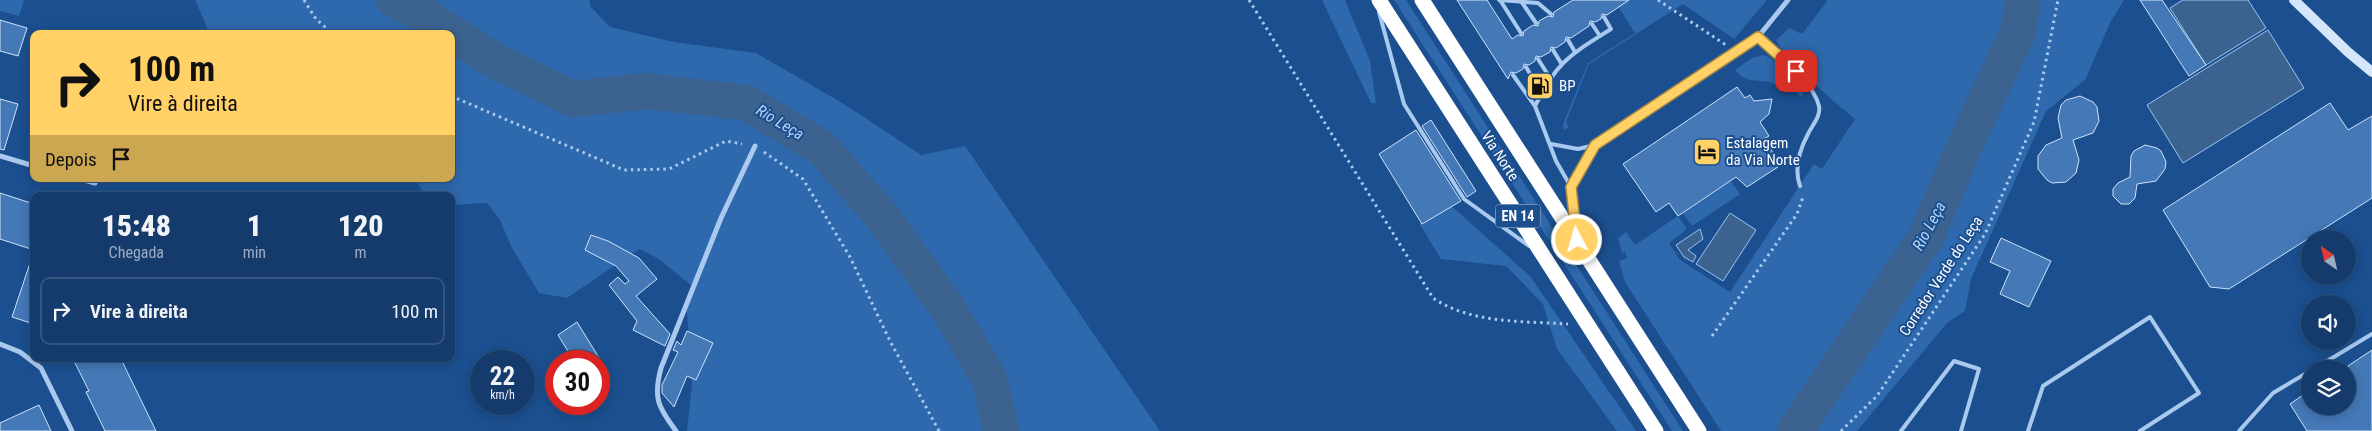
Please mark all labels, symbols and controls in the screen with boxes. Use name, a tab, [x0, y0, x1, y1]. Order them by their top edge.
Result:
text: 100 m	[128, 49, 215, 90]
icon: right	[45, 50, 110, 115]
pin	[1775, 50, 1817, 92]
icon: arrive	[1782, 57, 1810, 85]
fuel station icon: BP	[1525, 71, 1555, 101]
place label: BP	[1559, 77, 1576, 95]
text: Vire à direita	[128, 91, 238, 116]
water label: Rio Leça	[753, 100, 807, 144]
street label: Via Norte	[1477, 128, 1523, 184]
place label: Estalagem da Via Norte	[1726, 134, 1800, 169]
hotel icon: Estalagem da Via Norte	[1692, 137, 1722, 167]
icon: arrive	[107, 145, 135, 173]
text: Depois	[45, 148, 97, 171]
water label: Rio Leça	[1908, 198, 1950, 254]
road number: EN 14	[1496, 205, 1540, 228]
text: 15:48	[102, 208, 171, 243]
text: 1	[247, 208, 262, 243]
text: 120	[338, 208, 383, 243]
position arrow	[1550, 213, 1602, 265]
street label: Corredor Verde do Leça	[1896, 213, 1986, 339]
north arrow	[2301, 230, 2356, 285]
map controls	[2301, 230, 2356, 415]
text: Chegada	[109, 243, 164, 262]
text: min	[243, 243, 266, 262]
text: m	[355, 243, 367, 262]
button: sound	[2301, 295, 2356, 350]
icon: right	[47, 297, 75, 325]
text: Vire à direita	[90, 300, 188, 323]
text: 100 m	[391, 300, 438, 323]
speed limit sign: 30	[545, 350, 610, 415]
button: layers	[2301, 360, 2356, 415]
text: 22	[490, 362, 515, 391]
text: km/h	[490, 388, 515, 402]

